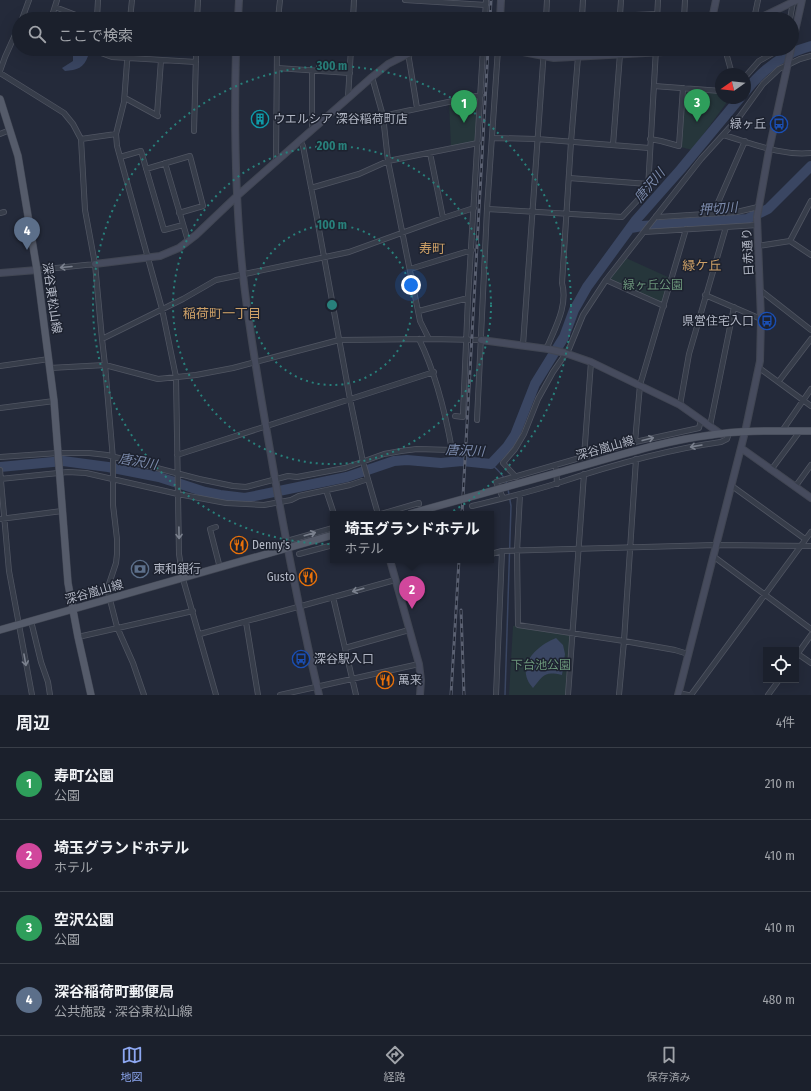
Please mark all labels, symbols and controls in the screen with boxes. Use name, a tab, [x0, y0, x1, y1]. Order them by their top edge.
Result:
search box	[12, 12, 799, 56]
icon: search	[26, 23, 48, 45]
text: ここで検索	[58, 27, 133, 45]
text: 300 m	[316, 59, 347, 73]
north arrow	[715, 68, 751, 104]
pin: 3	[684, 89, 710, 122]
pin: 1	[451, 90, 477, 123]
building icon: ウエルシア 深谷稲荷町店	[250, 109, 270, 129]
place label: ウエルシア 深谷稲荷町店	[273, 112, 408, 126]
bus stop icon: 緑ヶ丘	[769, 114, 789, 134]
place label: 緑ヶ丘	[730, 117, 766, 131]
text: 200 m	[316, 139, 347, 153]
water label: 唐沢川	[631, 164, 669, 205]
water label: 押切川	[698, 200, 740, 217]
pin: 4	[14, 217, 40, 250]
text: 100 m	[317, 218, 347, 232]
street label: 日赤通り	[740, 228, 756, 276]
district label: 寿町	[419, 241, 445, 256]
district label: 緑ケ丘	[682, 258, 722, 273]
street label: 深谷東松山線	[40, 261, 64, 335]
one-way arrow	[60, 264, 73, 271]
your location	[401, 275, 421, 295]
park label: 緑ヶ丘公園	[623, 278, 683, 292]
centre of rings	[325, 298, 339, 312]
district label: 稲荷町一丁目	[183, 306, 261, 321]
bus stop icon: 県営住宅入口	[757, 311, 777, 331]
place label: 県営住宅入口	[682, 314, 754, 328]
street label: 深谷嵐山線	[574, 433, 636, 463]
one-way arrow	[641, 435, 654, 442]
water label: 唐沢川	[445, 442, 487, 459]
one-way arrow	[689, 442, 702, 450]
water label: 唐沢川	[117, 451, 160, 473]
popup	[330, 511, 494, 563]
text: 埼玉グランドホテル	[344, 520, 480, 538]
one-way arrow	[175, 526, 183, 539]
one-way arrow	[303, 530, 316, 537]
restaurant icon: Denny's	[229, 535, 249, 555]
place label: Denny's	[252, 538, 290, 552]
text: ホテル	[344, 541, 384, 556]
bank icon: 東和銀行	[130, 559, 150, 579]
place label: 東和銀行	[153, 562, 201, 576]
restaurant icon: Gusto	[298, 567, 318, 587]
place label: Gusto	[267, 570, 295, 584]
pin: 2	[399, 576, 425, 609]
street label: 深谷嵐山線	[63, 577, 125, 607]
one-way arrow	[352, 587, 365, 594]
map controls	[763, 647, 799, 683]
button: locate	[763, 647, 799, 683]
bus stop icon: 深谷駅入口	[291, 649, 311, 669]
place label: 深谷駅入口	[314, 652, 374, 666]
one-way arrow	[21, 653, 29, 666]
park label: 下台池公園	[511, 658, 571, 672]
restaurant icon: 萬来	[375, 670, 395, 690]
place label: 萬来	[398, 673, 422, 687]
text: 周辺	[16, 713, 50, 734]
text: 4件	[776, 715, 795, 730]
text: 寿町公園	[54, 767, 114, 785]
text: 1	[26, 776, 32, 791]
text: 210 m	[765, 776, 795, 791]
text: 公園	[54, 788, 80, 803]
text: 埼玉グランドホテル	[54, 839, 189, 857]
text: 2	[26, 848, 32, 863]
text: 410 m	[765, 848, 795, 863]
text: ホテル	[54, 860, 93, 875]
text: 空沢公園	[54, 911, 114, 929]
text: 3	[26, 920, 32, 935]
text: 410 m	[765, 920, 795, 935]
text: 公園	[54, 932, 80, 947]
text: 深谷稲荷町郵便局	[54, 983, 174, 1001]
text: 4	[26, 992, 32, 1007]
text: 480 m	[762, 992, 795, 1007]
text: 公共施設 · 深谷東松山線	[54, 1004, 193, 1019]
tab: 地図	[121, 1044, 143, 1084]
tab: 経路	[384, 1044, 406, 1084]
tab: 保存済み	[647, 1044, 691, 1084]

